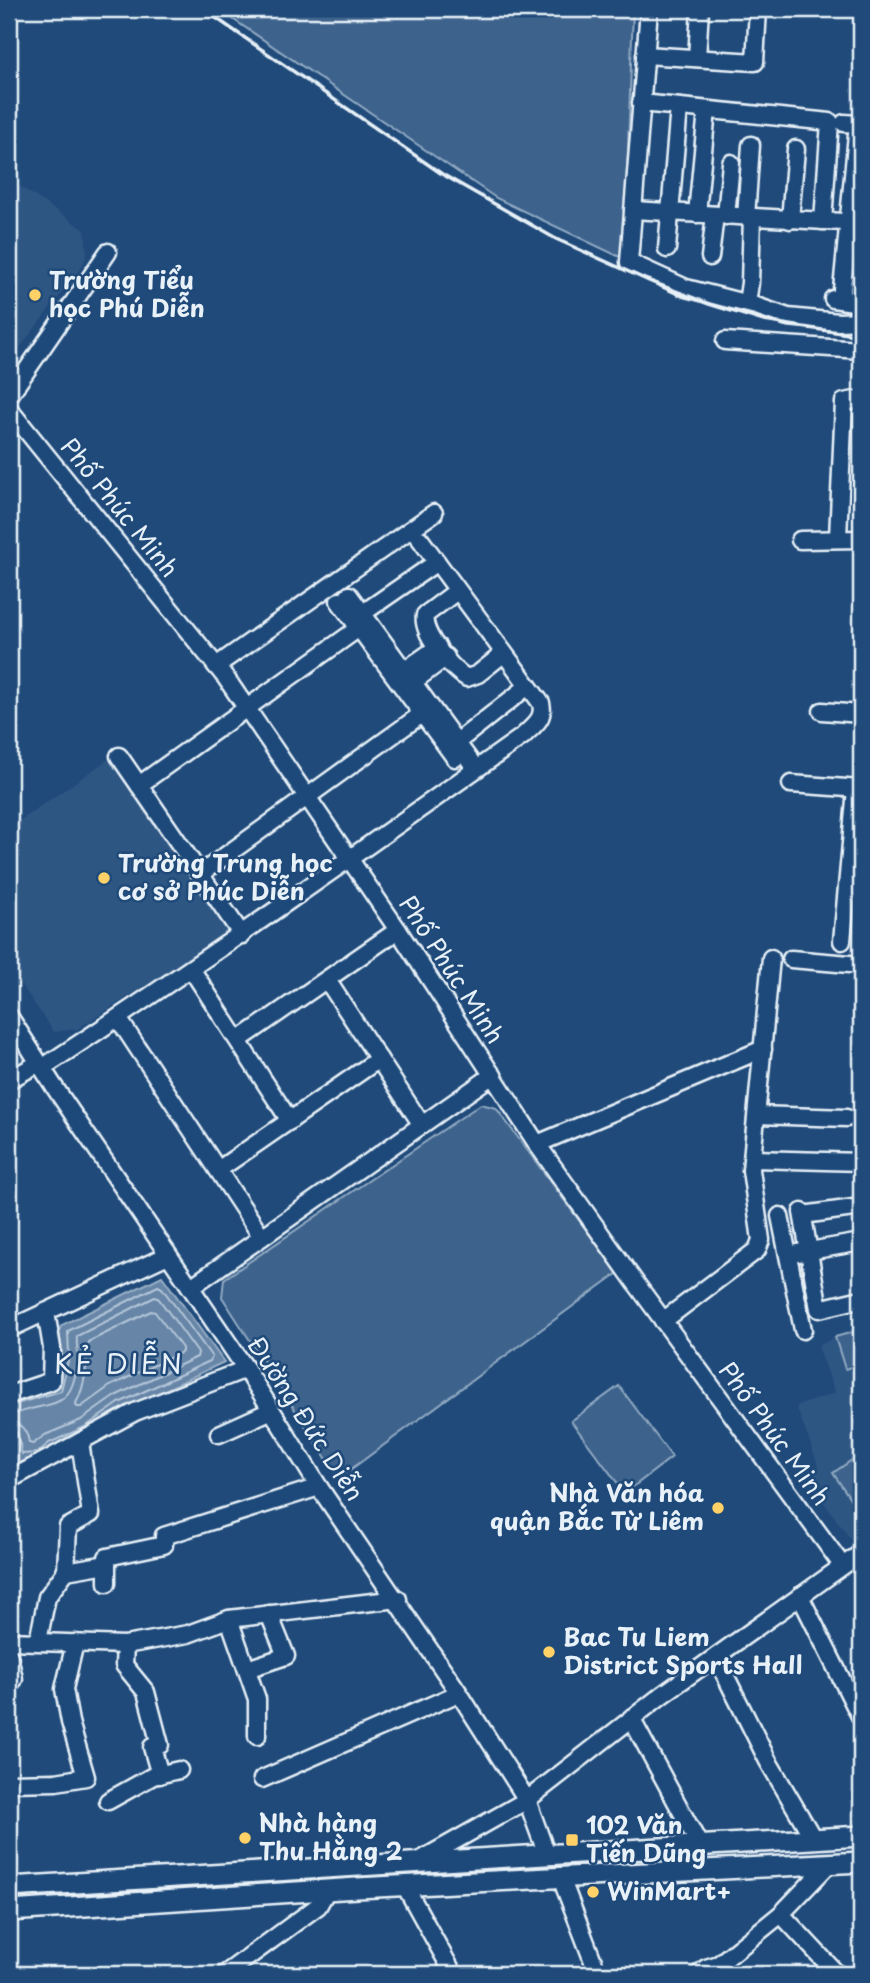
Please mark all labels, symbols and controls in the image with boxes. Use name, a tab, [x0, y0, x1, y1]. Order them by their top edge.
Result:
place label: Trường Tiểu học Phú Diễn	[49, 261, 205, 325]
marker: Trường Tiểu học Phú Diễn	[27, 287, 43, 303]
street label: Phố Phúc Minh	[53, 429, 188, 584]
place label: Trường Trung học cơ sở Phúc Diễn	[118, 844, 333, 908]
marker: Trường Trung học cơ sở Phúc Diễn	[96, 870, 112, 886]
street label: Phố Phúc Minh	[391, 888, 514, 1050]
street label: Đường Đức Diễn	[240, 1328, 374, 1507]
district label: KẺ DIỄN	[54, 1340, 184, 1384]
street label: Phố Phúc Minh	[711, 1353, 840, 1512]
place label: Nhà Văn hóa quận Bắc Từ Liêm	[490, 1474, 705, 1538]
marker: Nhà Văn hóa quận Bắc Từ Liêm	[710, 1500, 726, 1516]
place label: Bac Tu Liem District Sports Hall	[563, 1618, 802, 1682]
marker: Bac Tu Liem District Sports Hall	[541, 1644, 557, 1660]
place label: Nhà hàng Thu Hằng 2	[259, 1804, 403, 1868]
place label: 102 Văn Tiến Dũng	[586, 1806, 706, 1870]
marker: Nhà hàng Thu Hằng 2	[237, 1830, 253, 1846]
marker: 102 Văn Tiến Dũng	[564, 1832, 580, 1848]
place label: WinMart+	[607, 1872, 732, 1908]
marker: WinMart+	[585, 1884, 601, 1900]

